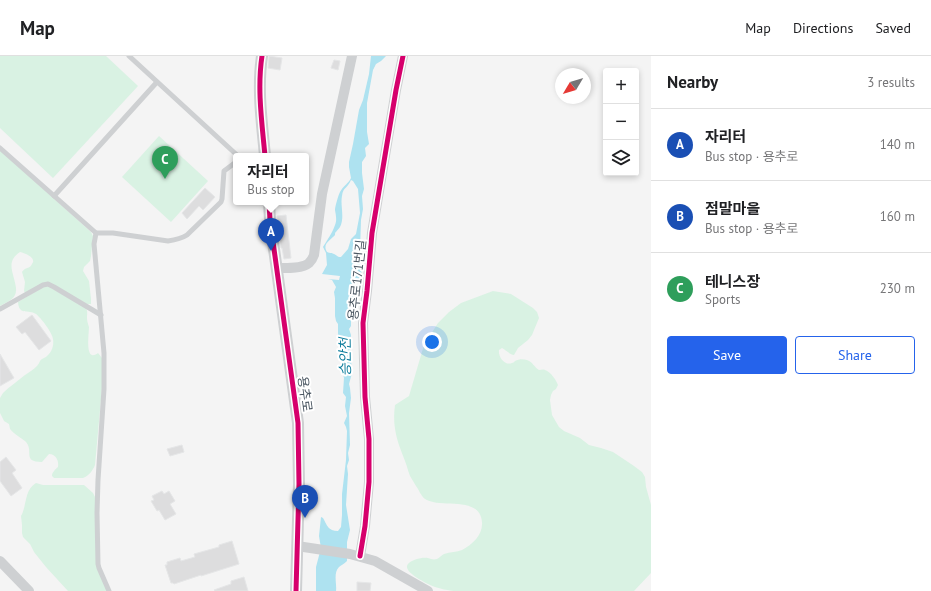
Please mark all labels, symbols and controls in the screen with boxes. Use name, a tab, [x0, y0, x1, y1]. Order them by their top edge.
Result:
text: Map	[20, 16, 55, 40]
text: Map	[745, 19, 771, 37]
text: Directions	[793, 19, 853, 37]
text: Saved	[875, 19, 911, 37]
north arrow	[555, 68, 591, 104]
map controls	[603, 68, 639, 176]
button: +	[603, 68, 639, 104]
text: Nearby	[667, 71, 718, 93]
text: 3 results	[867, 74, 915, 91]
button: −	[603, 104, 639, 140]
text: 자리터	[705, 127, 746, 146]
text: A	[676, 136, 684, 153]
text: 140 m	[880, 136, 915, 153]
button: layers	[603, 140, 639, 176]
pin: C	[152, 146, 178, 179]
text: Bus stop · 용추로	[705, 148, 799, 165]
popup	[233, 153, 309, 205]
text: 자리터	[247, 162, 289, 181]
text: Bus stop	[247, 181, 295, 198]
text: 점말마을	[705, 199, 760, 218]
text: B	[676, 208, 684, 225]
text: 160 m	[880, 208, 915, 225]
pin: A	[258, 218, 284, 251]
text: Bus stop · 용추로	[705, 220, 799, 237]
street label: 용추로171번길	[344, 239, 370, 321]
text: 테니스장	[705, 272, 760, 291]
text: C	[676, 280, 684, 297]
text: 230 m	[880, 280, 915, 297]
text: Sports	[705, 291, 741, 308]
your location	[422, 332, 442, 352]
water label: 승안천	[336, 336, 354, 376]
button: Save	[667, 336, 787, 374]
button: Share	[795, 336, 915, 374]
street label: 용추로	[294, 375, 316, 413]
pin: B	[292, 485, 318, 518]

